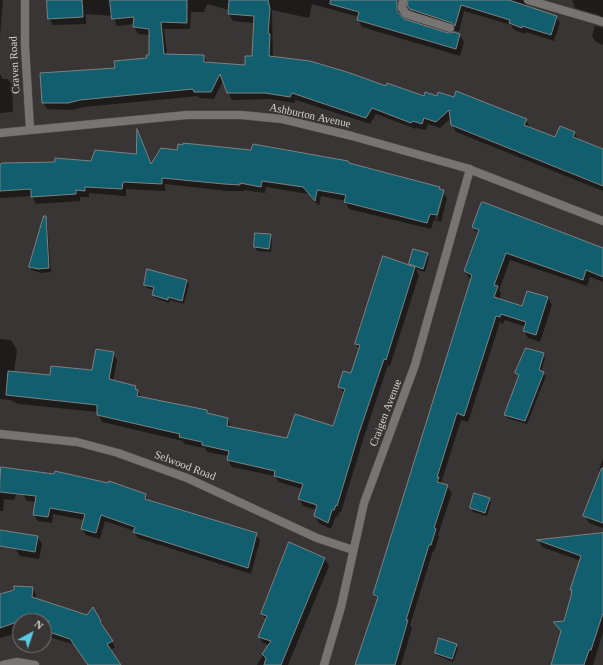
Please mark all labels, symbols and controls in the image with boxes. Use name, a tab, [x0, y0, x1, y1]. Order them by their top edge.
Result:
street label: Craven Road	[7, 36, 23, 94]
street label: Ashburton Avenue	[268, 101, 352, 131]
street label: Craigen Avenue	[367, 378, 405, 448]
street label: Selwood Road	[153, 448, 217, 484]
north arrow	[12, 613, 52, 653]
text: N	[32, 617, 46, 632]

